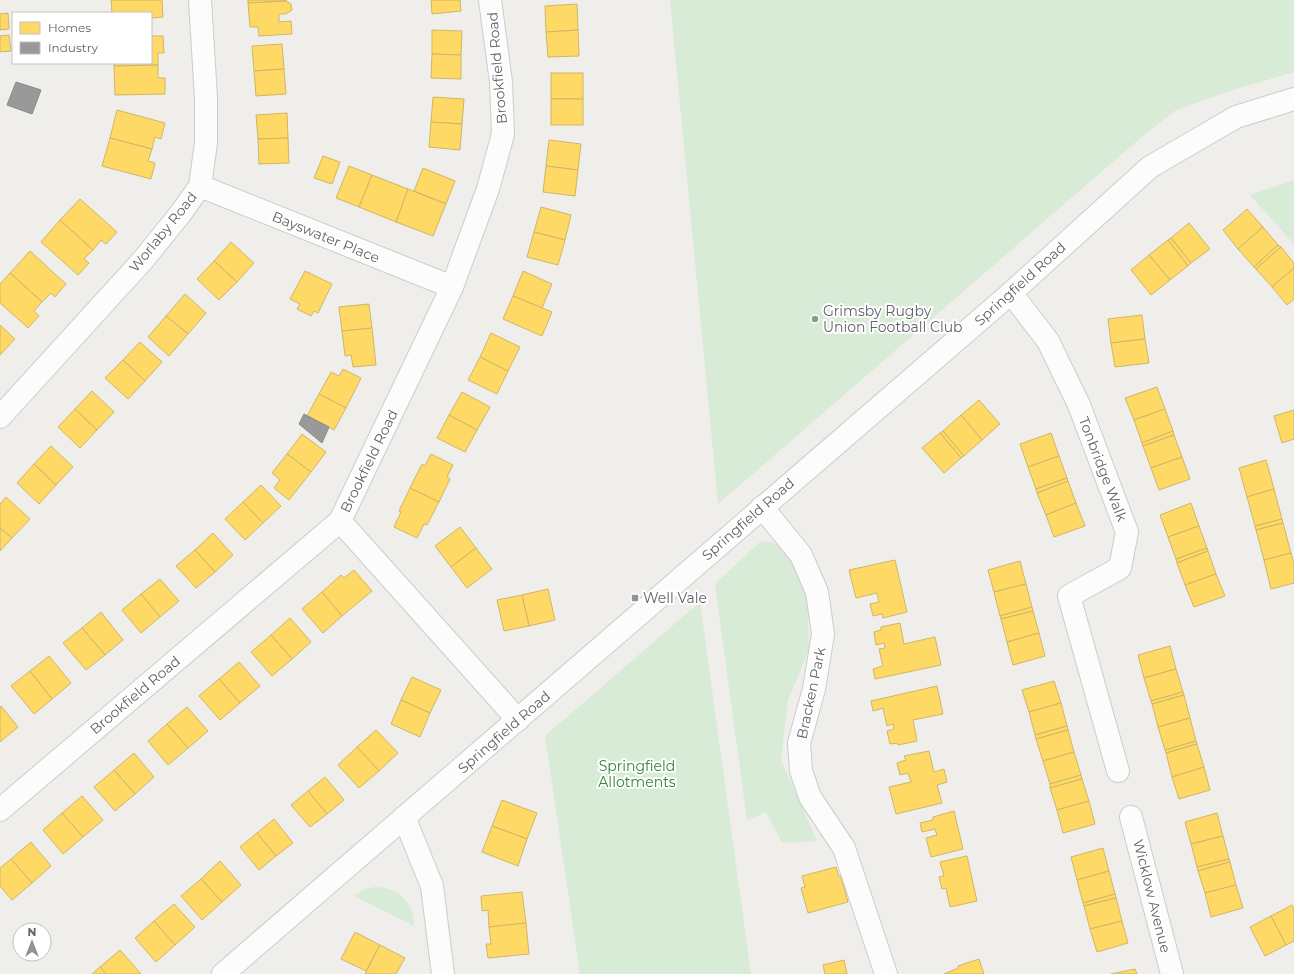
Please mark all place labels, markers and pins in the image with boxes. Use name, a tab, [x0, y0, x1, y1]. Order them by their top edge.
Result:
place label: Grimsby Rugby Union Football Club	[823, 302, 963, 336]
marker: Grimsby Rugby Union Football Club	[810, 314, 820, 324]
place label: Well Vale	[643, 589, 707, 607]
marker: Well Vale	[630, 593, 640, 603]

